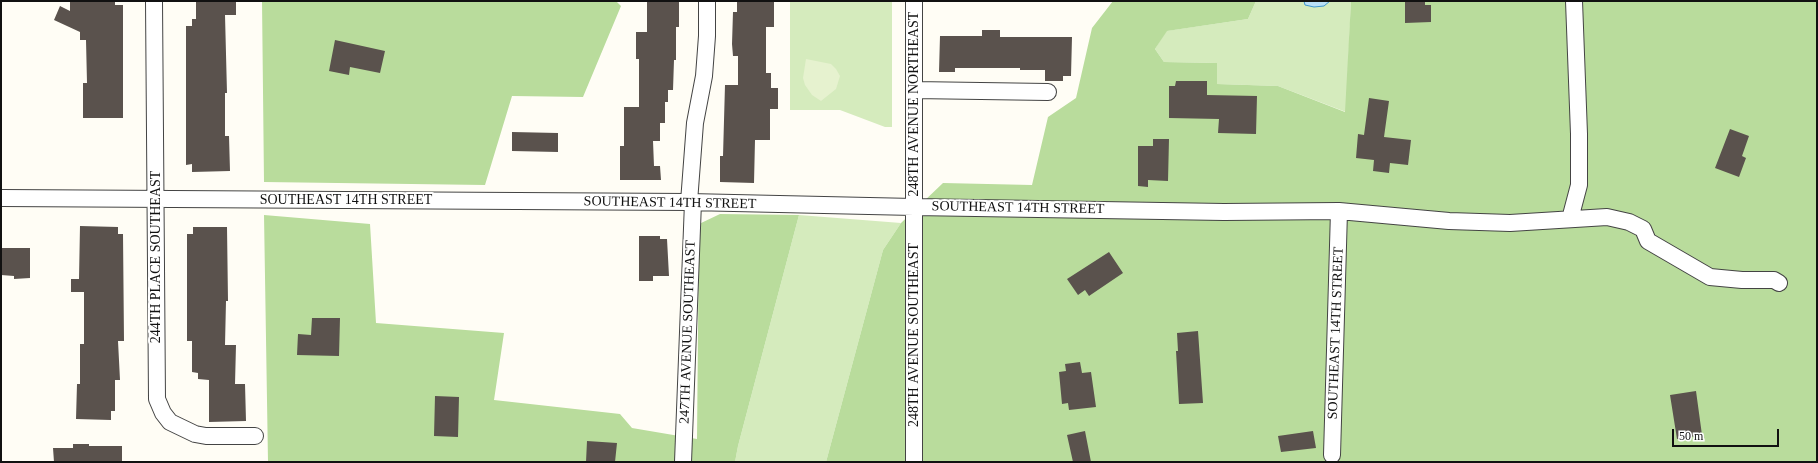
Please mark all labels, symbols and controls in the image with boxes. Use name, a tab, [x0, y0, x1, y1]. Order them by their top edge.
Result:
street label: 248TH AVENUE NORTHEAST	[906, 12, 922, 196]
street label: 244TH PLACE SOUTHEAST	[148, 171, 164, 343]
street label: SOUTHEAST 14TH STREET	[260, 192, 432, 208]
street label: SOUTHEAST 14TH STREET	[584, 193, 756, 213]
street label: SOUTHEAST 14TH STREET	[932, 198, 1104, 218]
street label: 247TH AVENUE SOUTHEAST	[676, 240, 700, 424]
street label: 248TH AVENUE SOUTHEAST	[906, 243, 922, 427]
street label: SOUTHEAST 14TH STREET	[1325, 246, 1347, 420]
scale bar	[1674, 421, 1781, 447]
text: 50 m	[1679, 429, 1703, 443]

